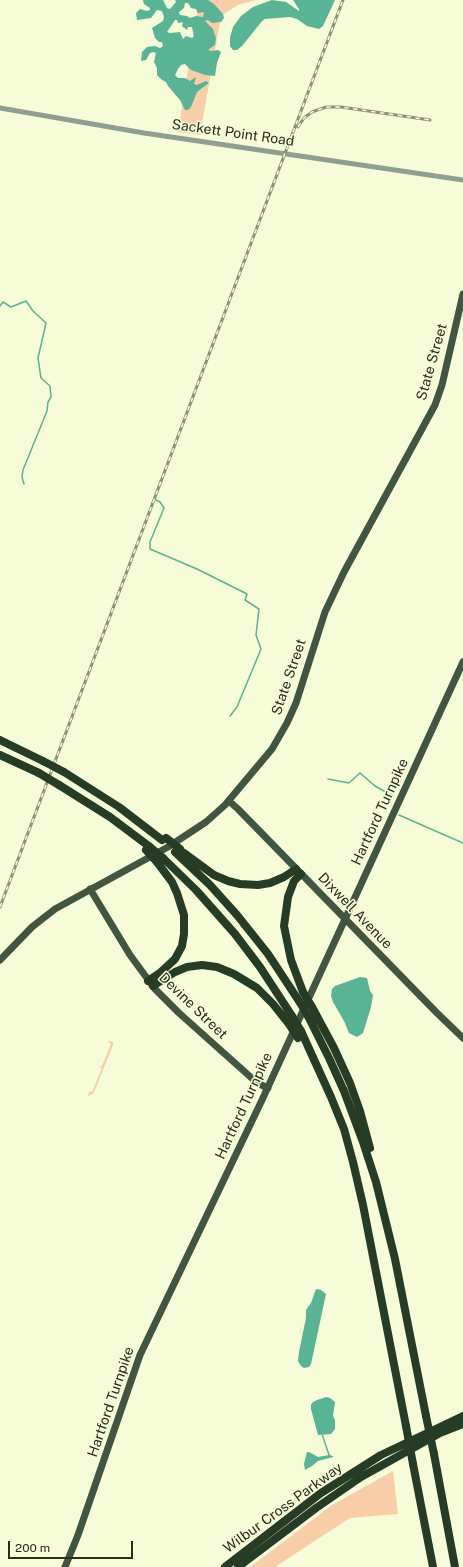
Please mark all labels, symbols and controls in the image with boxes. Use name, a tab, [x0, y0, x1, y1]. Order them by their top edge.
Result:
street label: Sackett Point Road	[171, 116, 295, 150]
street label: State Street	[413, 322, 451, 402]
street label: State Street	[268, 637, 310, 717]
street label: Hartford Turnpike	[348, 756, 412, 868]
street label: Dixwell Avenue	[314, 869, 396, 953]
street label: Devine Street	[155, 969, 231, 1043]
street label: Hartford Turnpike	[212, 1050, 276, 1162]
street label: Hartford Turnpike	[84, 1345, 138, 1459]
street label: Wilbur Cross Parkway	[220, 1459, 346, 1557]
scale bar	[10, 1533, 135, 1559]
text: 200 m	[15, 1541, 50, 1555]

